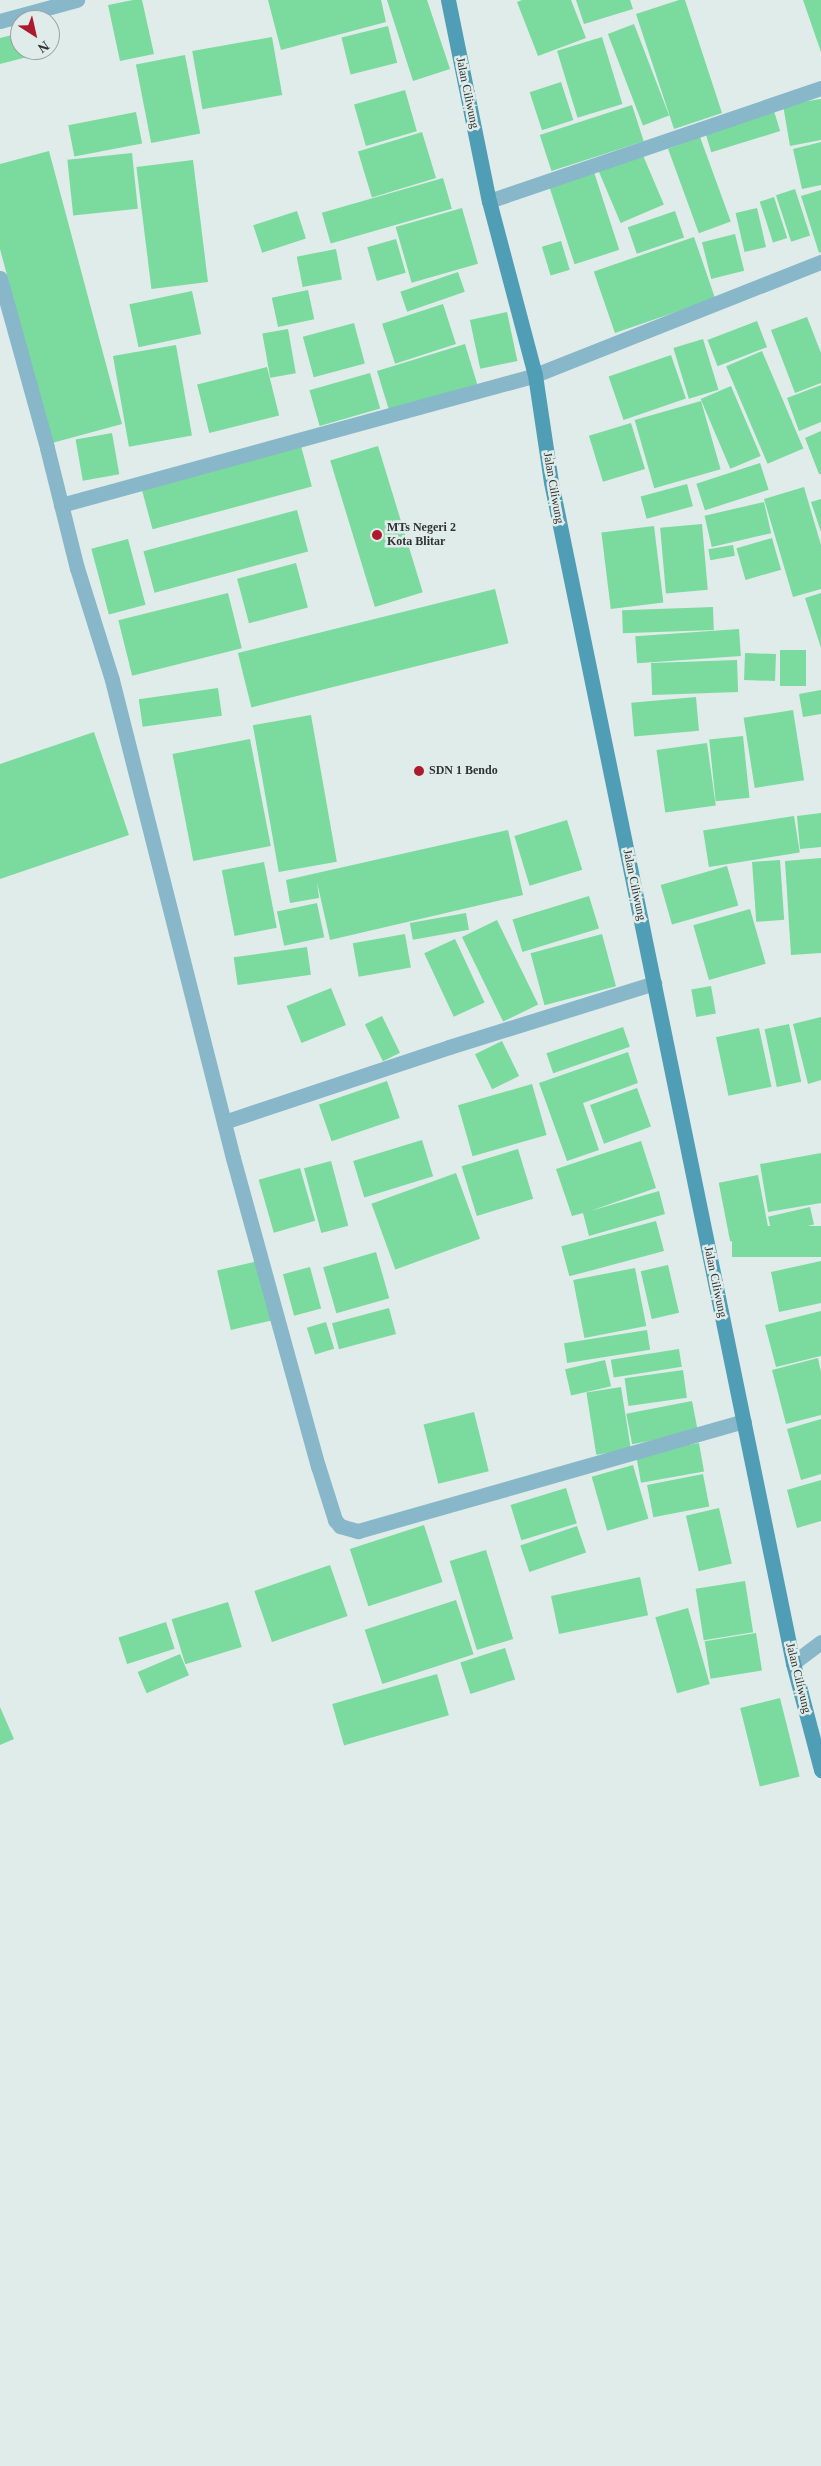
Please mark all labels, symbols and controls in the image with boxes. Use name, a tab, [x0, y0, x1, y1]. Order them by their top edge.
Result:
north arrow	[10, 10, 60, 60]
text: N	[35, 38, 52, 56]
street label: Jalan Ciliwung	[452, 56, 482, 130]
street label: Jalan Ciliwung	[540, 451, 566, 525]
place label: MTs Negeri 2 Kota Blitar	[387, 521, 456, 549]
marker: MTs Negeri 2 Kota Blitar	[371, 529, 383, 541]
place label: SDN 1 Bendo	[429, 764, 498, 778]
marker: SDN 1 Bendo	[413, 765, 425, 777]
street label: Jalan Ciliwung	[619, 848, 649, 922]
street label: Jalan Ciliwung	[700, 1245, 730, 1319]
street label: Jalan Ciliwung	[782, 1641, 814, 1715]

